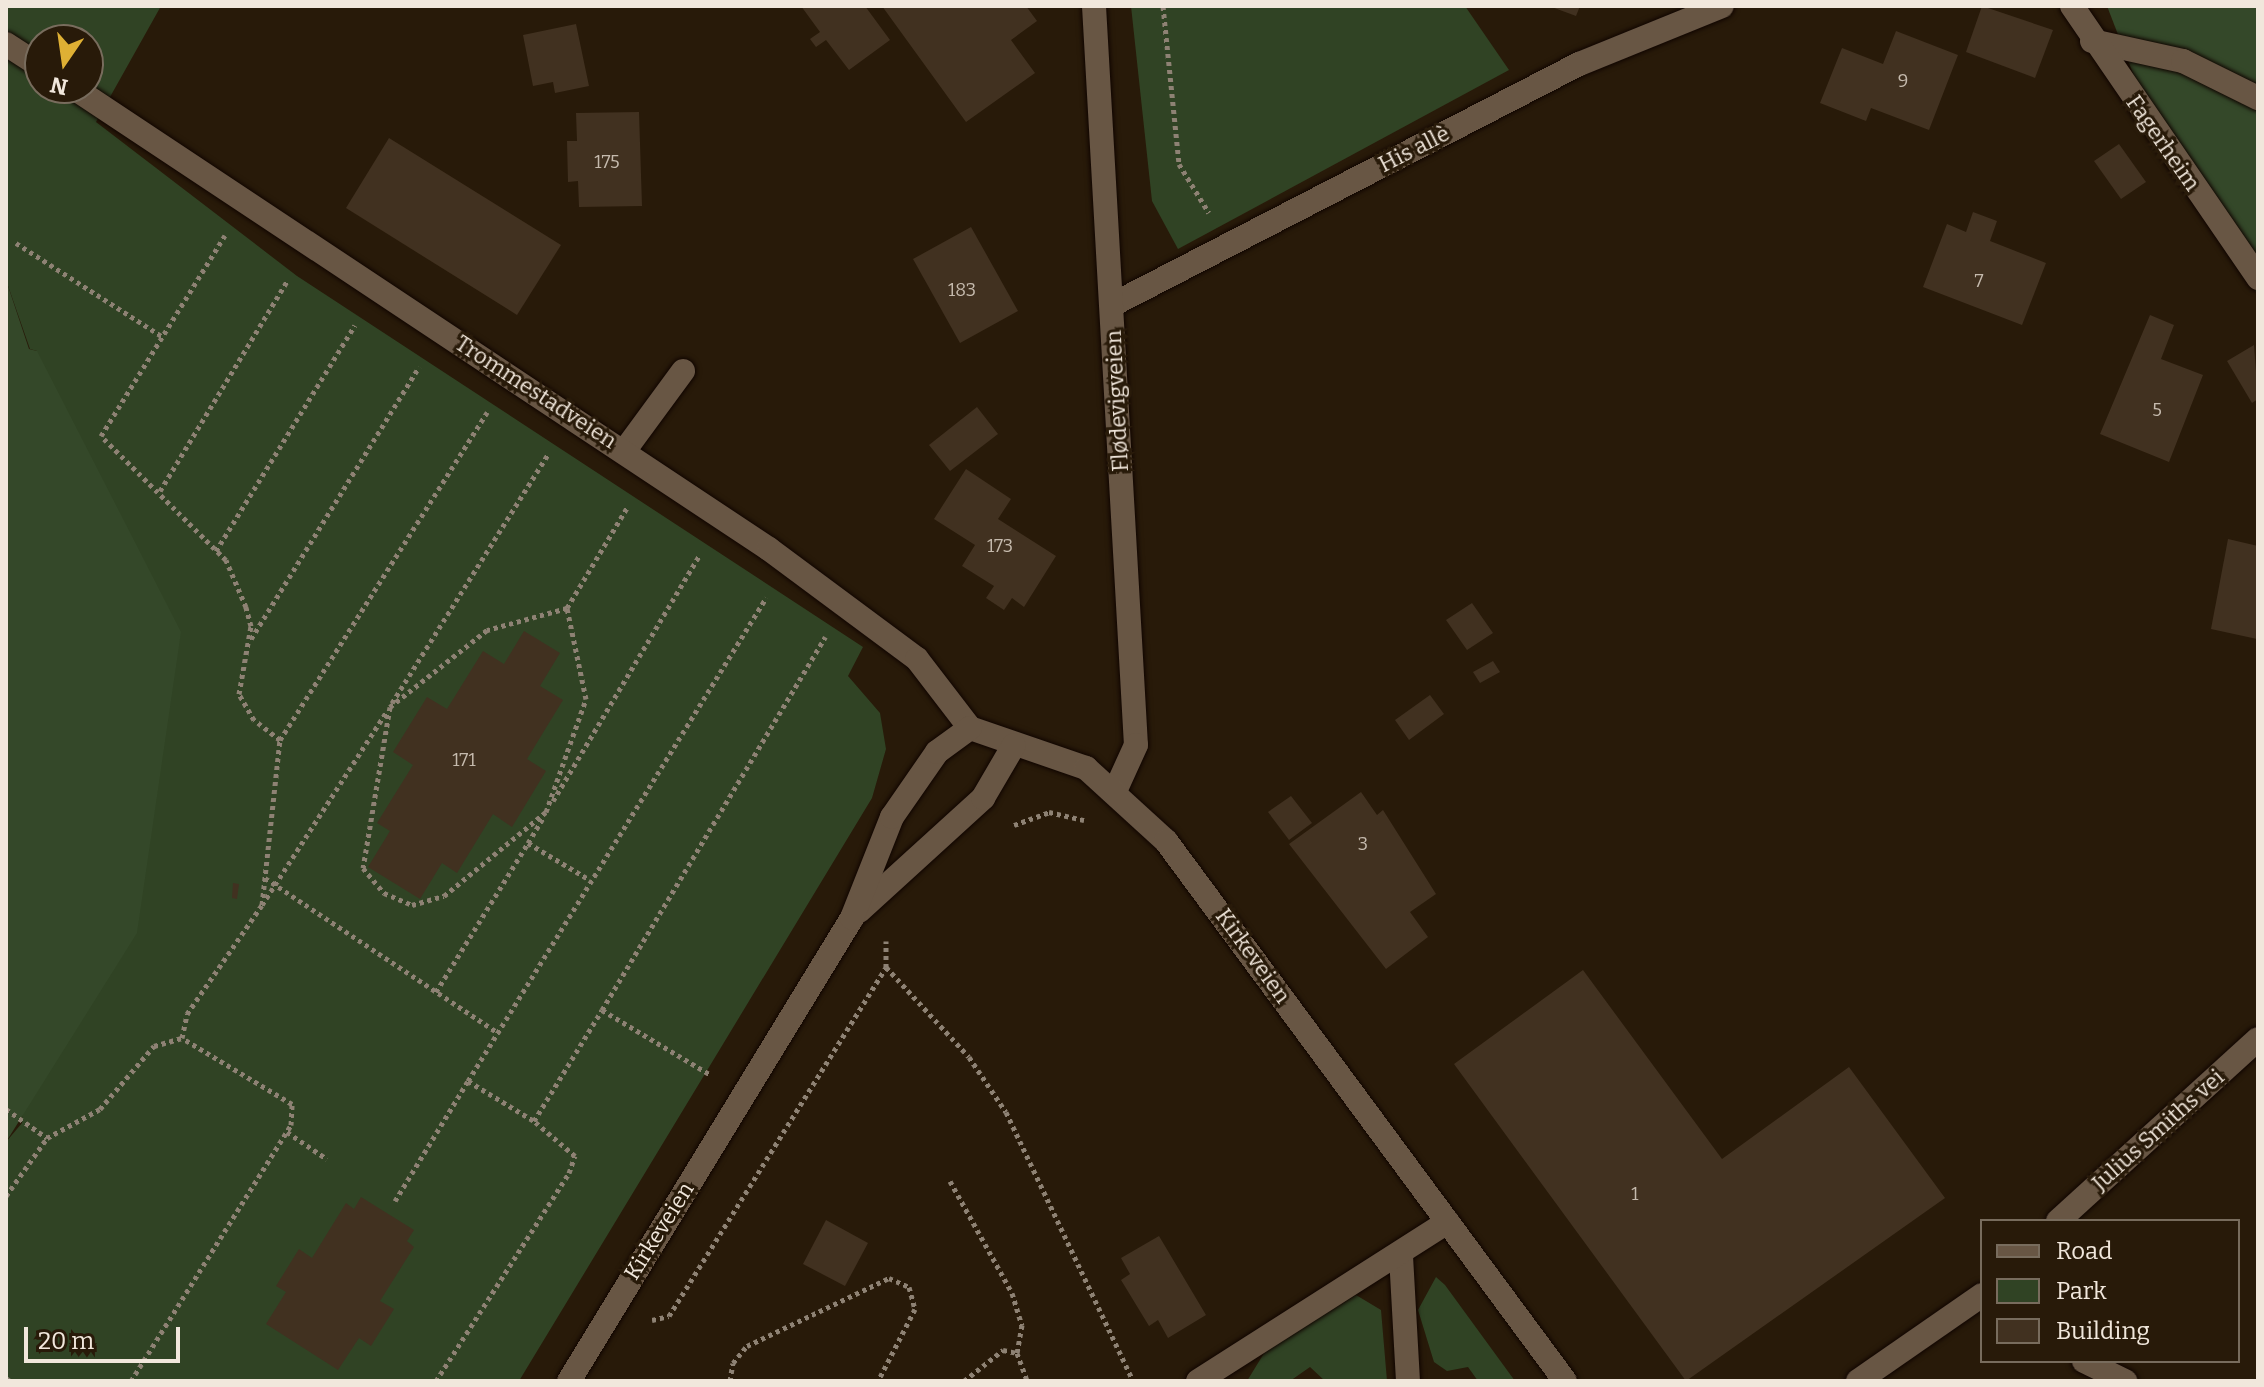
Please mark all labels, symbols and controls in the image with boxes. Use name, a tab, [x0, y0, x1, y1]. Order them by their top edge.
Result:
north arrow	[24, 24, 104, 104]
house number: 9	[1898, 70, 1908, 92]
text: N	[48, 71, 70, 101]
street label: Fagerheim	[2121, 90, 2205, 196]
street label: His allè	[1374, 120, 1454, 178]
house number: 175	[594, 151, 620, 173]
house number: 7	[1974, 270, 1984, 292]
house number: 183	[948, 279, 976, 301]
street label: Trommestadveien	[450, 330, 622, 454]
street label: Flødevigveien	[1100, 330, 1134, 472]
house number: 5	[2152, 399, 2162, 421]
house number: 173	[987, 535, 1013, 557]
house number: 171	[452, 749, 476, 771]
house number: 3	[1358, 833, 1368, 855]
street label: Kirkeveien	[1210, 904, 1296, 1008]
street label: Julius Smiths vei	[2087, 1064, 2229, 1196]
street label: Kirkeveien	[619, 1177, 699, 1285]
house number: 1	[1631, 1183, 1639, 1205]
legend	[1980, 1219, 2240, 1363]
text: Road	[2056, 1237, 2112, 1265]
text: Park	[2056, 1277, 2107, 1305]
scale bar	[28, 1311, 184, 1361]
text: Building	[2056, 1317, 2150, 1345]
text: 20 m	[38, 1327, 94, 1355]

